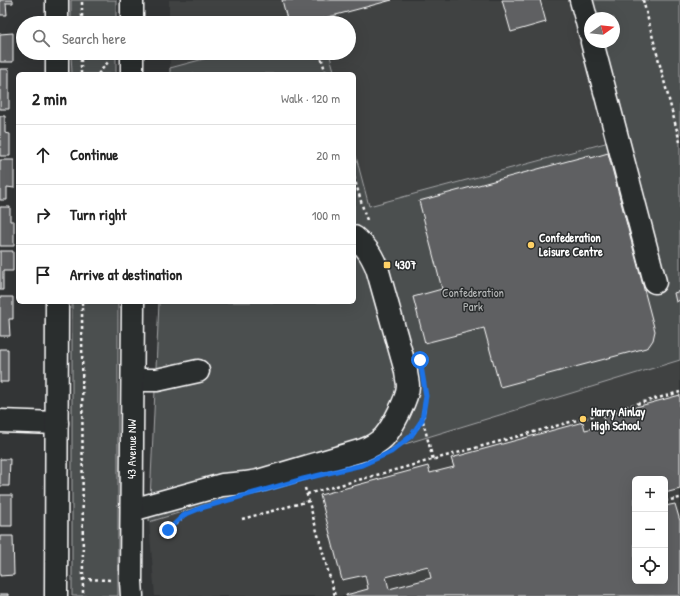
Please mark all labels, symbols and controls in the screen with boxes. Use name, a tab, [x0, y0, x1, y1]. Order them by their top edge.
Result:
north arrow	[584, 12, 620, 48]
search box	[16, 16, 356, 60]
icon: search	[30, 27, 52, 49]
text: Search here	[62, 28, 126, 49]
text: 2 min	[32, 87, 67, 110]
text: Walk · 120 m	[281, 89, 340, 107]
icon: ahead	[32, 144, 54, 166]
text: Continue	[70, 144, 118, 165]
text: 20 m	[316, 146, 340, 164]
icon: right	[32, 204, 54, 226]
text: Turn right	[70, 204, 126, 225]
text: 100 m	[312, 206, 340, 224]
place label: Confederation Leisure Centre	[539, 229, 603, 260]
marker: Confederation Leisure Centre	[526, 240, 536, 250]
place label: 4307	[395, 256, 416, 273]
marker: 4307	[382, 260, 392, 270]
icon: arrive	[32, 264, 54, 286]
text: Arrive at destination	[70, 264, 182, 285]
park label: Confederation Park	[442, 284, 504, 315]
route start	[411, 351, 429, 369]
place label: Harry Ainlay High School	[591, 403, 645, 435]
marker: Harry Ainlay High School	[578, 414, 588, 424]
street label: 43 Avenue NW	[123, 419, 140, 479]
map controls	[632, 476, 668, 584]
button: +	[632, 476, 668, 512]
button: −	[632, 512, 668, 548]
route end	[159, 521, 177, 539]
button: locate	[632, 548, 668, 584]

